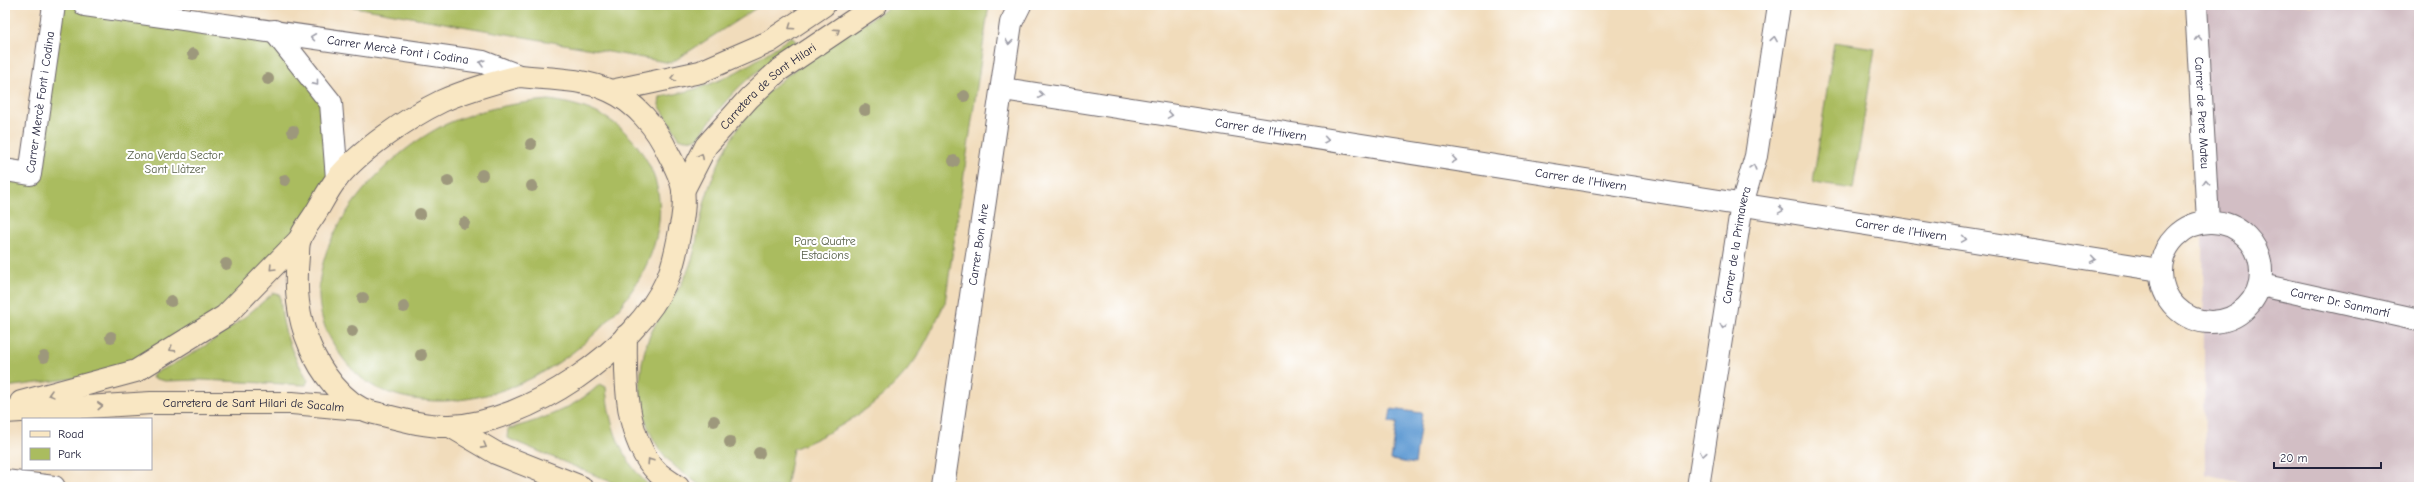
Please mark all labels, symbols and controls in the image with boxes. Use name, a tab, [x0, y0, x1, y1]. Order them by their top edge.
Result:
one-way arrow	[789, 22, 796, 29]
one-way arrow	[832, 29, 839, 36]
street label: Carrer Mercè Font i Codina	[23, 30, 57, 174]
one-way arrow	[309, 33, 316, 42]
street label: Carrer Mercè Font i Codina	[326, 33, 470, 67]
one-way arrow	[2193, 35, 2202, 41]
one-way arrow	[1769, 36, 1778, 42]
one-way arrow	[1005, 39, 1014, 45]
street label: Carretera de Sant Hilari	[717, 40, 819, 132]
street label: Carrer de Pere Mateu	[2192, 56, 2212, 169]
one-way arrow	[479, 59, 486, 68]
one-way arrow	[670, 73, 676, 81]
one-way arrow	[311, 79, 318, 86]
one-way arrow	[1038, 90, 1044, 99]
one-way arrow	[1167, 110, 1173, 119]
street label: Carrer de l'Hivern	[1214, 115, 1308, 143]
one-way arrow	[1323, 135, 1329, 144]
park label: Zona Verda Sector Sant Llàtzer	[127, 148, 223, 176]
one-way arrow	[696, 153, 704, 160]
one-way arrow	[1451, 155, 1457, 164]
one-way arrow	[1748, 164, 1757, 171]
street label: Carrer de l'Hivern	[1534, 165, 1628, 193]
one-way arrow	[2202, 179, 2211, 185]
street label: Carrer de la Primavera	[1720, 185, 1754, 305]
street label: Carrer Bon Aire	[966, 203, 991, 286]
one-way arrow	[1778, 206, 1784, 214]
street label: Carrer de l'Hivern	[1854, 215, 1948, 244]
park label: Parc Quatre Estacions	[794, 234, 856, 262]
one-way arrow	[1961, 234, 1967, 243]
one-way arrow	[2090, 254, 2096, 263]
one-way arrow	[270, 263, 277, 270]
street label: Carrer Dr. Sanmartí	[2289, 285, 2391, 320]
one-way arrow	[1719, 323, 1728, 329]
one-way arrow	[169, 344, 176, 351]
one-way arrow	[48, 389, 55, 397]
street label: Carretera de Sant Hilari de Sacalm	[163, 396, 345, 415]
one-way arrow	[97, 402, 103, 411]
legend	[22, 418, 152, 470]
text: Road	[58, 427, 84, 441]
one-way arrow	[480, 441, 487, 448]
scale bar	[2274, 444, 2381, 470]
text: Park	[58, 447, 81, 461]
one-way arrow	[1699, 451, 1708, 457]
text: 20 m	[2280, 451, 2308, 465]
one-way arrow	[648, 458, 655, 465]

